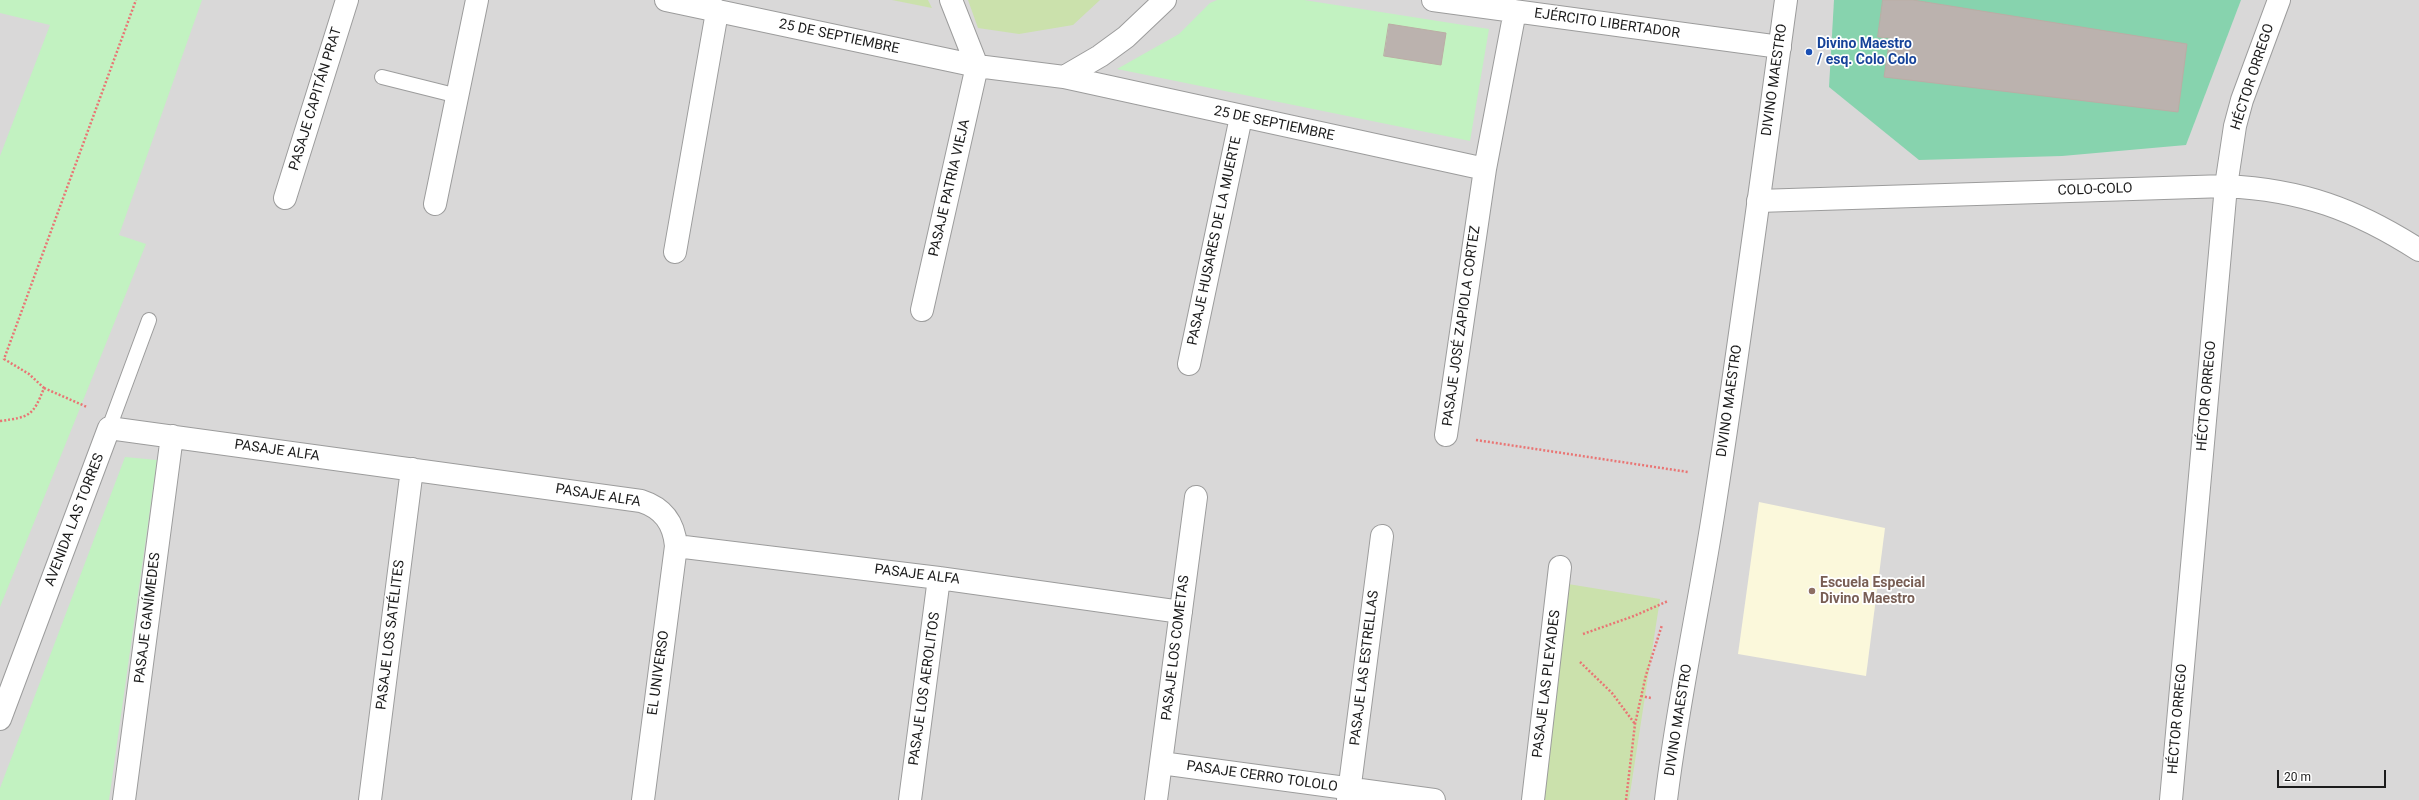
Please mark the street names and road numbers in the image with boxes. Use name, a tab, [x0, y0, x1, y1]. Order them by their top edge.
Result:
street label: EJÉRCITO LIBERTADOR	[1533, 5, 1681, 43]
street label: 25 DE SEPTIEMBRE	[777, 16, 901, 58]
street label: HÉCTOR ORREGO	[2228, 22, 2278, 132]
street label: DIVINO MAESTRO	[1759, 23, 1791, 137]
street label: PASAJE CAPITÁN PRAT	[286, 25, 346, 173]
street label: 25 DE SEPTIEMBRE	[1212, 103, 1336, 145]
street label: PASAJE PATRIA VIEJA	[926, 118, 974, 258]
street label: PASAJE HUSARES DE LA MUERTE	[1185, 135, 1245, 347]
street label: COLO-COLO	[2057, 180, 2133, 200]
street label: PASAJE JOSÉ ZAPIOLA CORTEZ	[1440, 225, 1484, 427]
street label: HÉCTOR ORREGO	[2194, 340, 2220, 452]
street label: DIVINO MAESTRO	[1714, 344, 1746, 458]
street label: PASAJE ALFA	[233, 437, 321, 465]
street label: AVENIDA LAS TORRES	[42, 451, 108, 589]
street label: PASAJE ALFA	[554, 481, 642, 511]
street label: PASAJE GANÍMEDES	[132, 552, 164, 684]
street label: PASAJE LOS SATÉLITES	[373, 559, 409, 711]
street label: PASAJE ALFA	[873, 561, 961, 589]
street label: PASAJE LOS COMETAS	[1159, 574, 1193, 722]
street label: PASAJE LAS ESTRELLAS	[1347, 590, 1383, 746]
street label: PASAJE LAS PLEYADES	[1530, 609, 1564, 759]
street label: PASAJE LOS AEROLITOS	[906, 611, 944, 767]
street label: EL UNIVERSO	[645, 630, 673, 716]
street label: DIVINO MAESTRO	[1662, 663, 1696, 777]
street label: HÉCTOR ORREGO	[2165, 663, 2191, 775]
street label: PASAJE CERRO TOLOLO	[1185, 758, 1339, 796]

